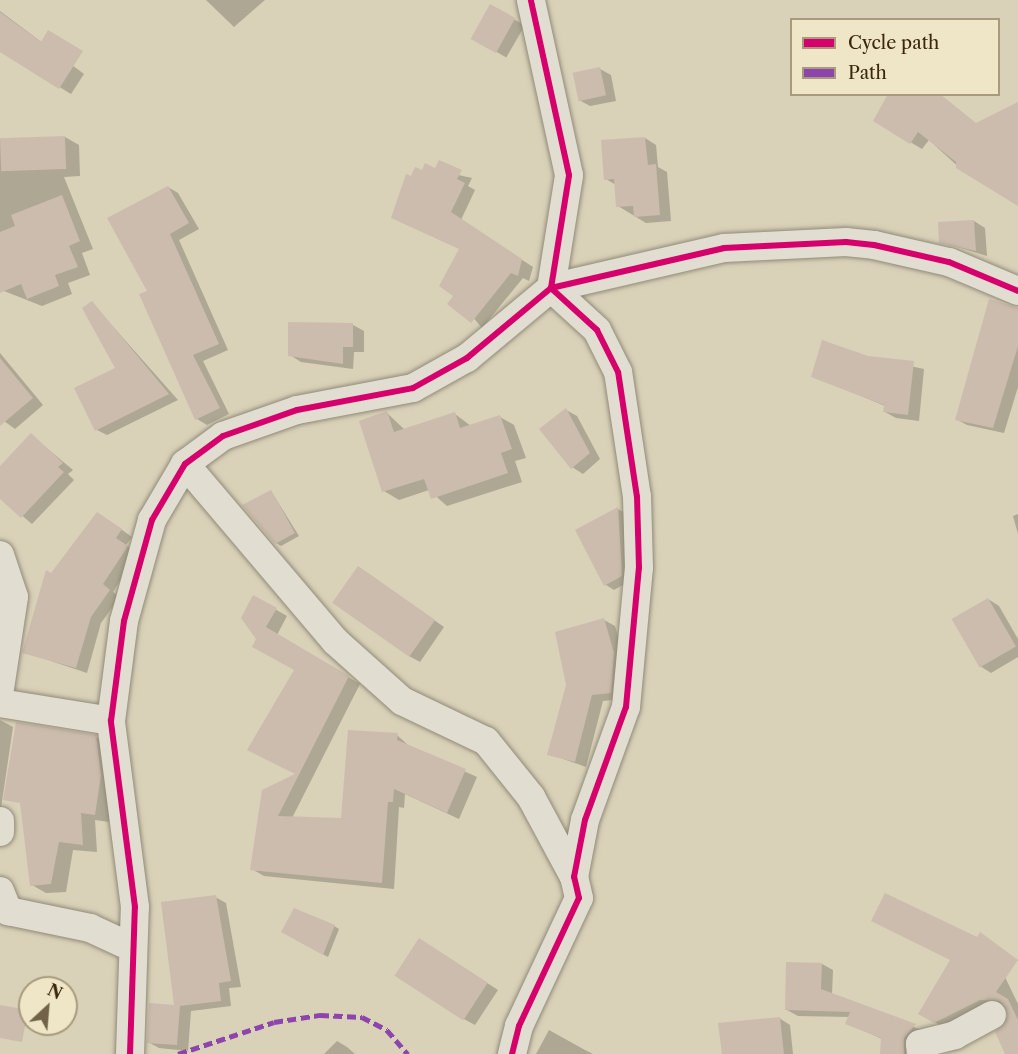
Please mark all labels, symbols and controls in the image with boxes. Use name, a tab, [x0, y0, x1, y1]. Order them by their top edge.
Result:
legend	[790, 18, 1000, 96]
text: Cycle path	[848, 32, 939, 54]
text: Path	[848, 62, 887, 84]
north arrow	[18, 976, 78, 1036]
text: N	[44, 980, 66, 1004]

